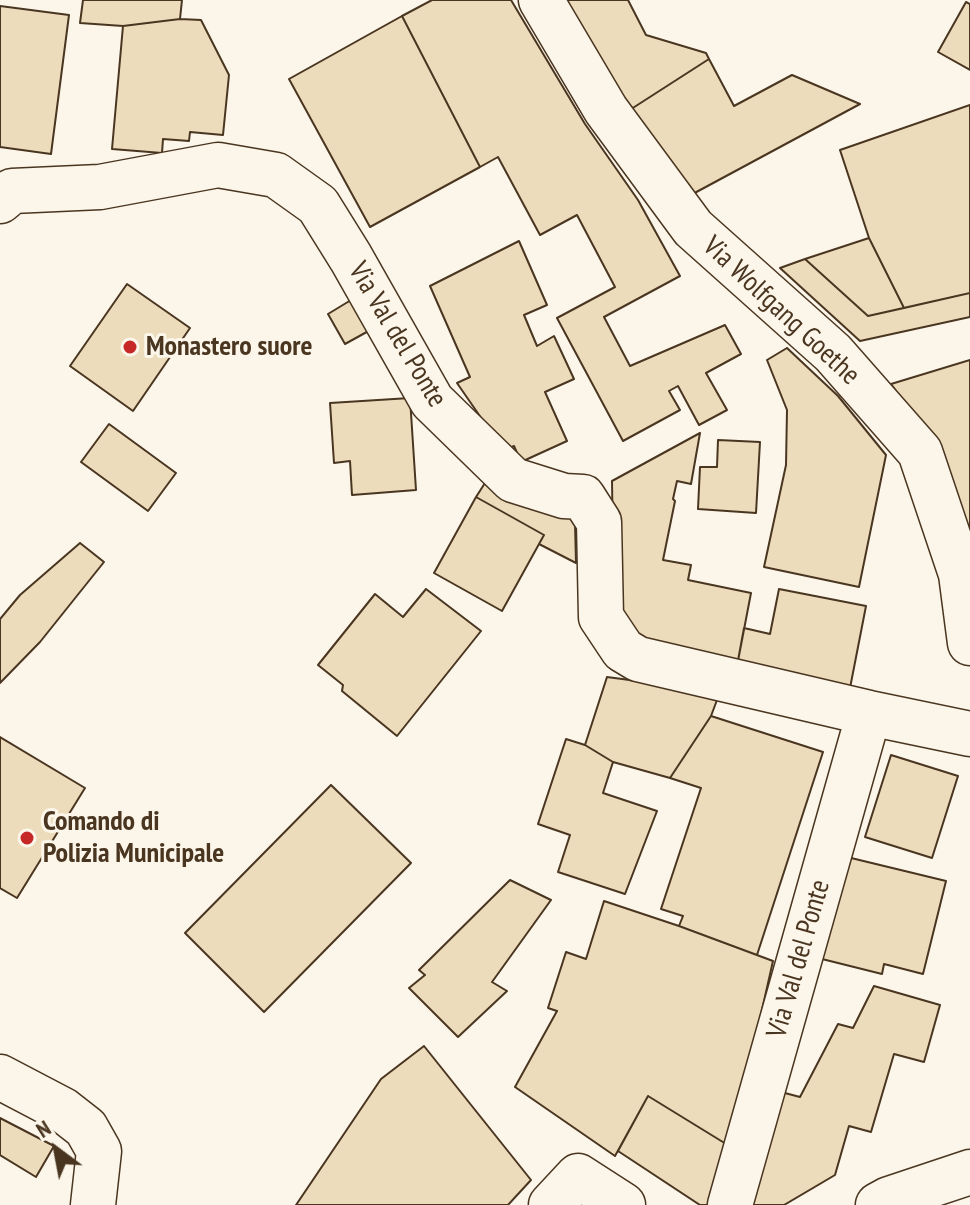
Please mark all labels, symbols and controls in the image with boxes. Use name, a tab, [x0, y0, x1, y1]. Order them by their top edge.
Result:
street label: Via Wolfgang Goethe	[696, 230, 866, 392]
street label: Via Val del Ponte	[341, 256, 453, 414]
place label: Monastero suore	[146, 330, 312, 364]
marker: Monastero suore	[121, 338, 139, 356]
place label: Comando di Polizia Municipale	[43, 805, 224, 871]
marker: Comando di Polizia Municipale	[18, 829, 36, 847]
street label: Via Val del Ponte	[760, 876, 838, 1042]
north arrow	[16, 1109, 96, 1189]
text: N	[31, 1114, 56, 1144]

